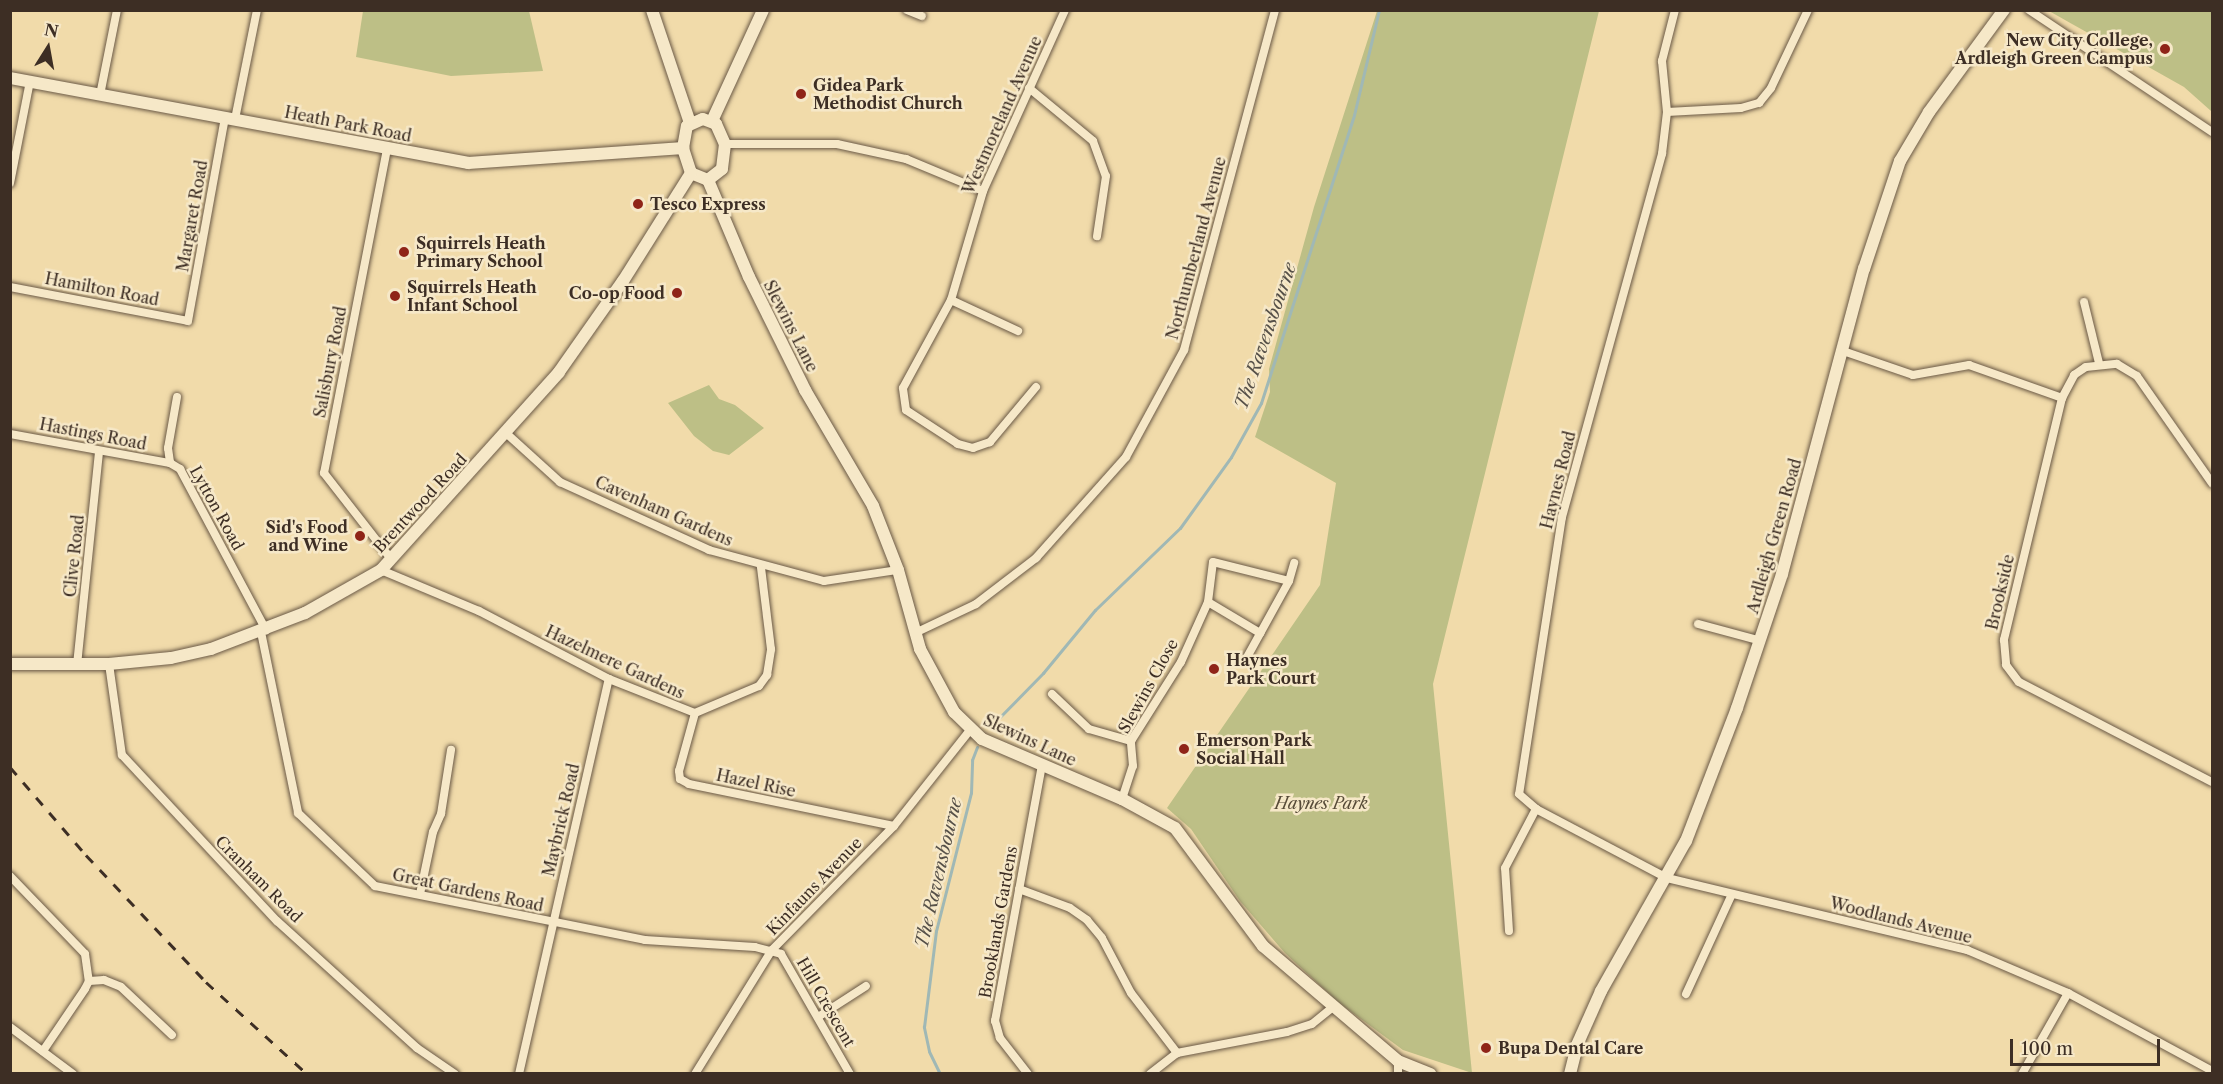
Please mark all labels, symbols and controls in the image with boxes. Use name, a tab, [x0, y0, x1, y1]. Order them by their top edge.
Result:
north arrow	[18, 18, 78, 78]
text: N	[43, 19, 60, 41]
place label: New City College, Ardleigh Green Campus	[1955, 30, 2153, 68]
street label: Westmoreland Avenue	[958, 33, 1046, 197]
marker: New City College, Ardleigh Green Campus	[2158, 42, 2172, 56]
place label: Gidea Park Methodist Church	[813, 75, 963, 113]
marker: Gidea Park Methodist Church	[794, 87, 808, 101]
street label: Heath Park Road	[283, 102, 413, 146]
street label: Northumberland Avenue	[1162, 154, 1230, 342]
street label: Margaret Road	[173, 159, 211, 273]
place label: Tesco Express	[650, 194, 766, 214]
marker: Tesco Express	[631, 197, 645, 211]
place label: Squirrels Heath Primary School	[416, 233, 546, 271]
marker: Squirrels Heath Primary School	[397, 245, 411, 259]
water label: The Ravensbourne	[1231, 260, 1301, 412]
street label: Hamilton Road	[43, 269, 161, 309]
place label: Squirrels Heath Infant School	[407, 277, 537, 315]
street label: Slewins Lane	[760, 277, 822, 375]
place label: Co-op Food	[569, 283, 665, 303]
marker: Co-op Food	[670, 286, 684, 300]
marker: Squirrels Heath Infant School	[388, 289, 402, 303]
street label: Salisbury Road	[310, 304, 350, 420]
street label: Hastings Road	[38, 414, 148, 454]
street label: Haynes Road	[1537, 429, 1579, 531]
street label: Brentwood Road	[369, 450, 471, 556]
street label: Ardleigh Green Road	[1743, 456, 1805, 616]
street label: Lytton Road	[186, 462, 248, 554]
street label: Cavenham Gardens	[592, 472, 736, 550]
street label: Clive Road	[60, 514, 88, 598]
place label: Sid's Food and Wine	[265, 517, 348, 555]
marker: Sid's Food and Wine	[353, 529, 367, 543]
street label: Brookside	[1982, 552, 2018, 632]
street label: Hazelmere Gardens	[542, 621, 688, 703]
street label: Slewins Close	[1114, 635, 1182, 737]
place label: Haynes Park Court	[1226, 650, 1316, 688]
marker: Haynes Park Court	[1207, 662, 1221, 676]
street label: Slewins Lane	[980, 710, 1080, 770]
place label: Emerson Park Social Hall	[1196, 730, 1312, 768]
marker: Emerson Park Social Hall	[1177, 742, 1191, 756]
street label: Maybrick Road	[539, 761, 583, 879]
street label: Hazel Rise	[715, 765, 797, 801]
park label: Haynes Park	[1275, 793, 1367, 813]
water label: The Ravensbourne	[911, 796, 967, 950]
street label: Cranham Road	[212, 832, 306, 926]
street label: Kinfauns Avenue	[762, 833, 866, 939]
street label: Brooklands Gardens	[975, 844, 1021, 1000]
street label: Great Gardens Road	[391, 865, 545, 915]
street label: Woodlands Avenue	[1828, 893, 1974, 947]
street label: Hill Crescent	[793, 954, 859, 1050]
scale bar	[2013, 1027, 2163, 1065]
place label: Bupa Dental Care	[1498, 1038, 1644, 1058]
text: 100 m	[2021, 1038, 2073, 1060]
marker: Bupa Dental Care	[1479, 1041, 1493, 1055]

